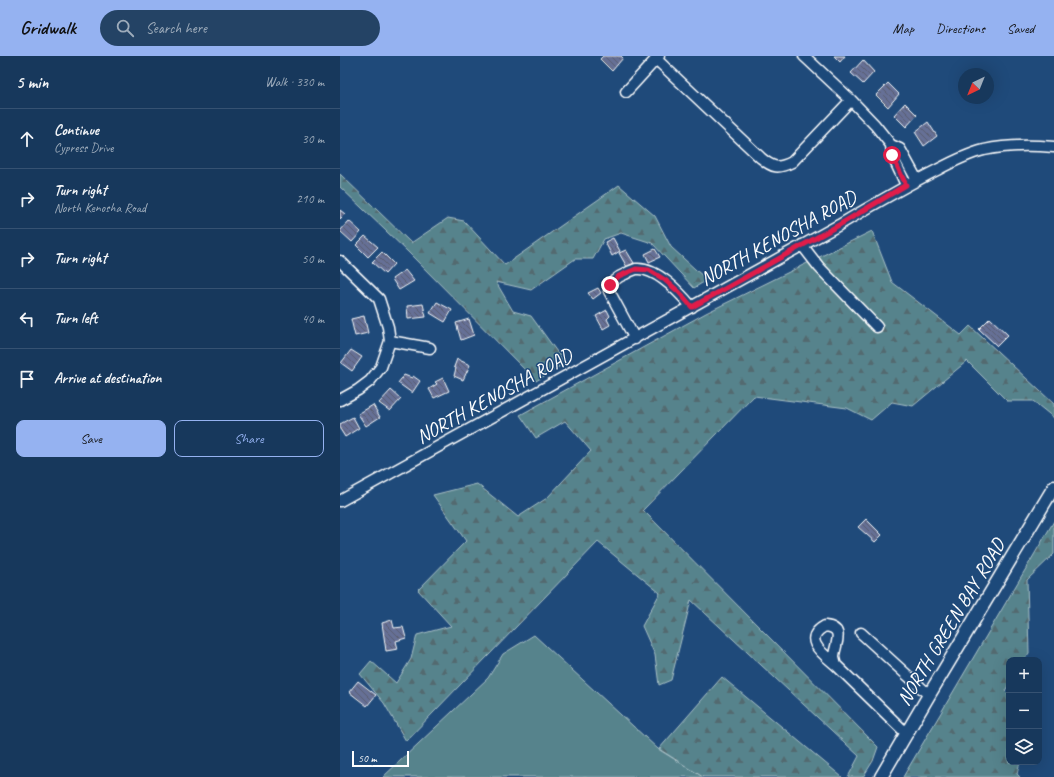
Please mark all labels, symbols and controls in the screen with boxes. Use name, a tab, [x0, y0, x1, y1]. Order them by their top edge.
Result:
search box	[100, 10, 380, 46]
text: Gridwalk	[20, 16, 76, 40]
icon: search	[114, 17, 136, 39]
text: Search here	[146, 19, 207, 38]
text: Map	[893, 20, 914, 37]
text: Directions	[936, 20, 985, 37]
text: Saved	[1007, 20, 1034, 37]
north arrow	[958, 68, 994, 104]
text: 5 min	[16, 72, 48, 93]
text: Walk · 330 m	[265, 74, 324, 90]
text: Continue	[54, 121, 99, 140]
icon: ahead	[16, 128, 38, 150]
text: 30 m	[302, 131, 324, 147]
text: Cypress Drive	[54, 140, 114, 156]
route start	[883, 146, 901, 164]
text: Turn right	[54, 181, 107, 200]
street label: NORTH KENOSHA ROAD	[696, 184, 862, 291]
icon: right	[16, 188, 38, 210]
text: 210 m	[296, 191, 324, 207]
text: North Kenosha Road	[54, 200, 146, 216]
icon: right	[16, 248, 38, 270]
text: Turn right	[54, 249, 107, 268]
text: 50 m	[302, 251, 324, 267]
route end	[601, 276, 619, 294]
icon: left	[16, 308, 38, 330]
text: Turn left	[54, 309, 97, 328]
text: 40 m	[302, 311, 324, 327]
street label: NORTH KENOSHA ROAD	[412, 342, 578, 449]
icon: arrive	[16, 368, 38, 390]
text: Arrive at destination	[54, 369, 161, 388]
button: Save	[16, 420, 166, 457]
button: Share	[174, 420, 324, 457]
street label: NORTH GREEN BAY ROAD	[891, 533, 1011, 710]
map controls	[1006, 657, 1042, 765]
button: +	[1006, 657, 1042, 693]
button: −	[1006, 693, 1042, 729]
button: layers	[1006, 729, 1042, 765]
scale bar	[352, 749, 409, 768]
text: 50 m	[358, 751, 377, 765]

